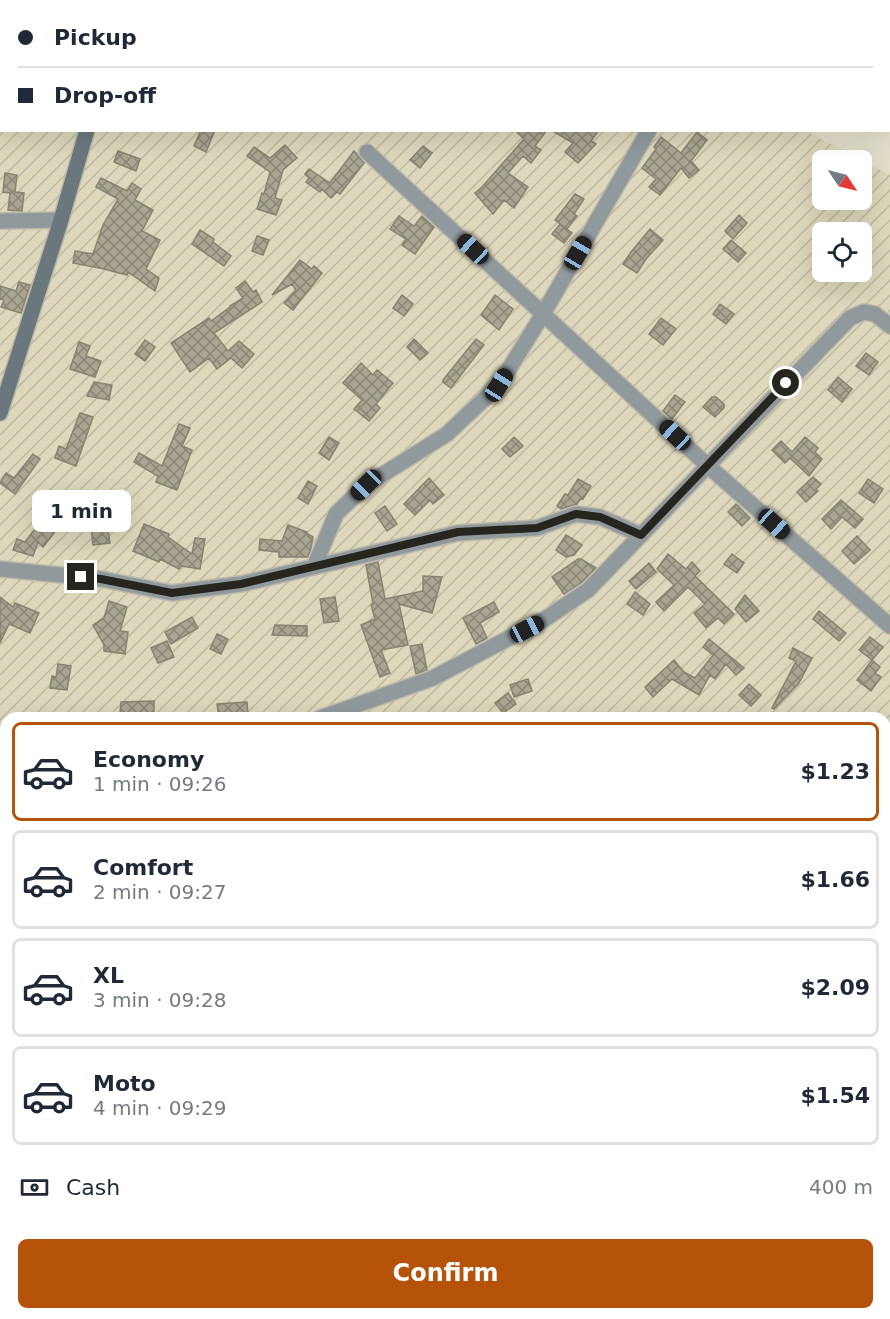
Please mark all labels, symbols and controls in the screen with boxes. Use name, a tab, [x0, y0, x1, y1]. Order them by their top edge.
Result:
text: Pickup	[54, 25, 137, 50]
text: Drop-off	[54, 83, 156, 108]
north arrow	[812, 150, 872, 210]
map controls	[812, 150, 872, 282]
button: locate	[812, 222, 872, 282]
car	[454, 230, 492, 268]
car	[561, 233, 595, 273]
car	[482, 365, 516, 405]
route start	[772, 369, 799, 396]
car	[656, 416, 694, 454]
car	[347, 466, 385, 504]
callout: 1 min	[32, 490, 130, 532]
text: 1 min	[50, 499, 113, 523]
car	[755, 505, 793, 543]
route end	[67, 563, 94, 590]
car	[507, 613, 547, 645]
icon: car	[21, 745, 75, 799]
text: Economy	[93, 747, 204, 772]
text: $1.23	[800, 759, 870, 784]
text: 1 min · 09:26	[93, 772, 227, 796]
icon: car	[21, 853, 75, 907]
text: Comfort	[93, 855, 193, 880]
text: $1.66	[800, 867, 870, 892]
text: 2 min · 09:27	[93, 880, 227, 904]
icon: car	[21, 961, 75, 1015]
text: XL	[93, 963, 124, 988]
text: $2.09	[800, 975, 870, 1000]
text: 3 min · 09:28	[93, 988, 227, 1012]
icon: car	[21, 1069, 75, 1123]
text: Moto	[93, 1071, 156, 1096]
text: $1.54	[800, 1083, 870, 1108]
text: 4 min · 09:29	[93, 1096, 227, 1120]
icon: cash	[18, 1171, 51, 1204]
text: Cash	[66, 1175, 120, 1200]
text: 400 m	[809, 1175, 873, 1199]
button: Confirm	[18, 1239, 873, 1308]

